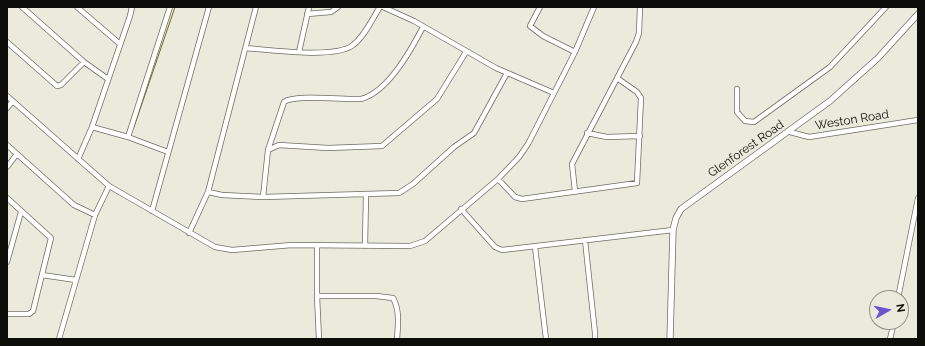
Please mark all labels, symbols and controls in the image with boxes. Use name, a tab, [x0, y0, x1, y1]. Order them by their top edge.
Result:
street label: Weston Road	[814, 107, 890, 133]
street label: Glenforest Road	[705, 117, 787, 181]
north arrow	[869, 290, 909, 330]
text: N	[893, 303, 907, 313]

